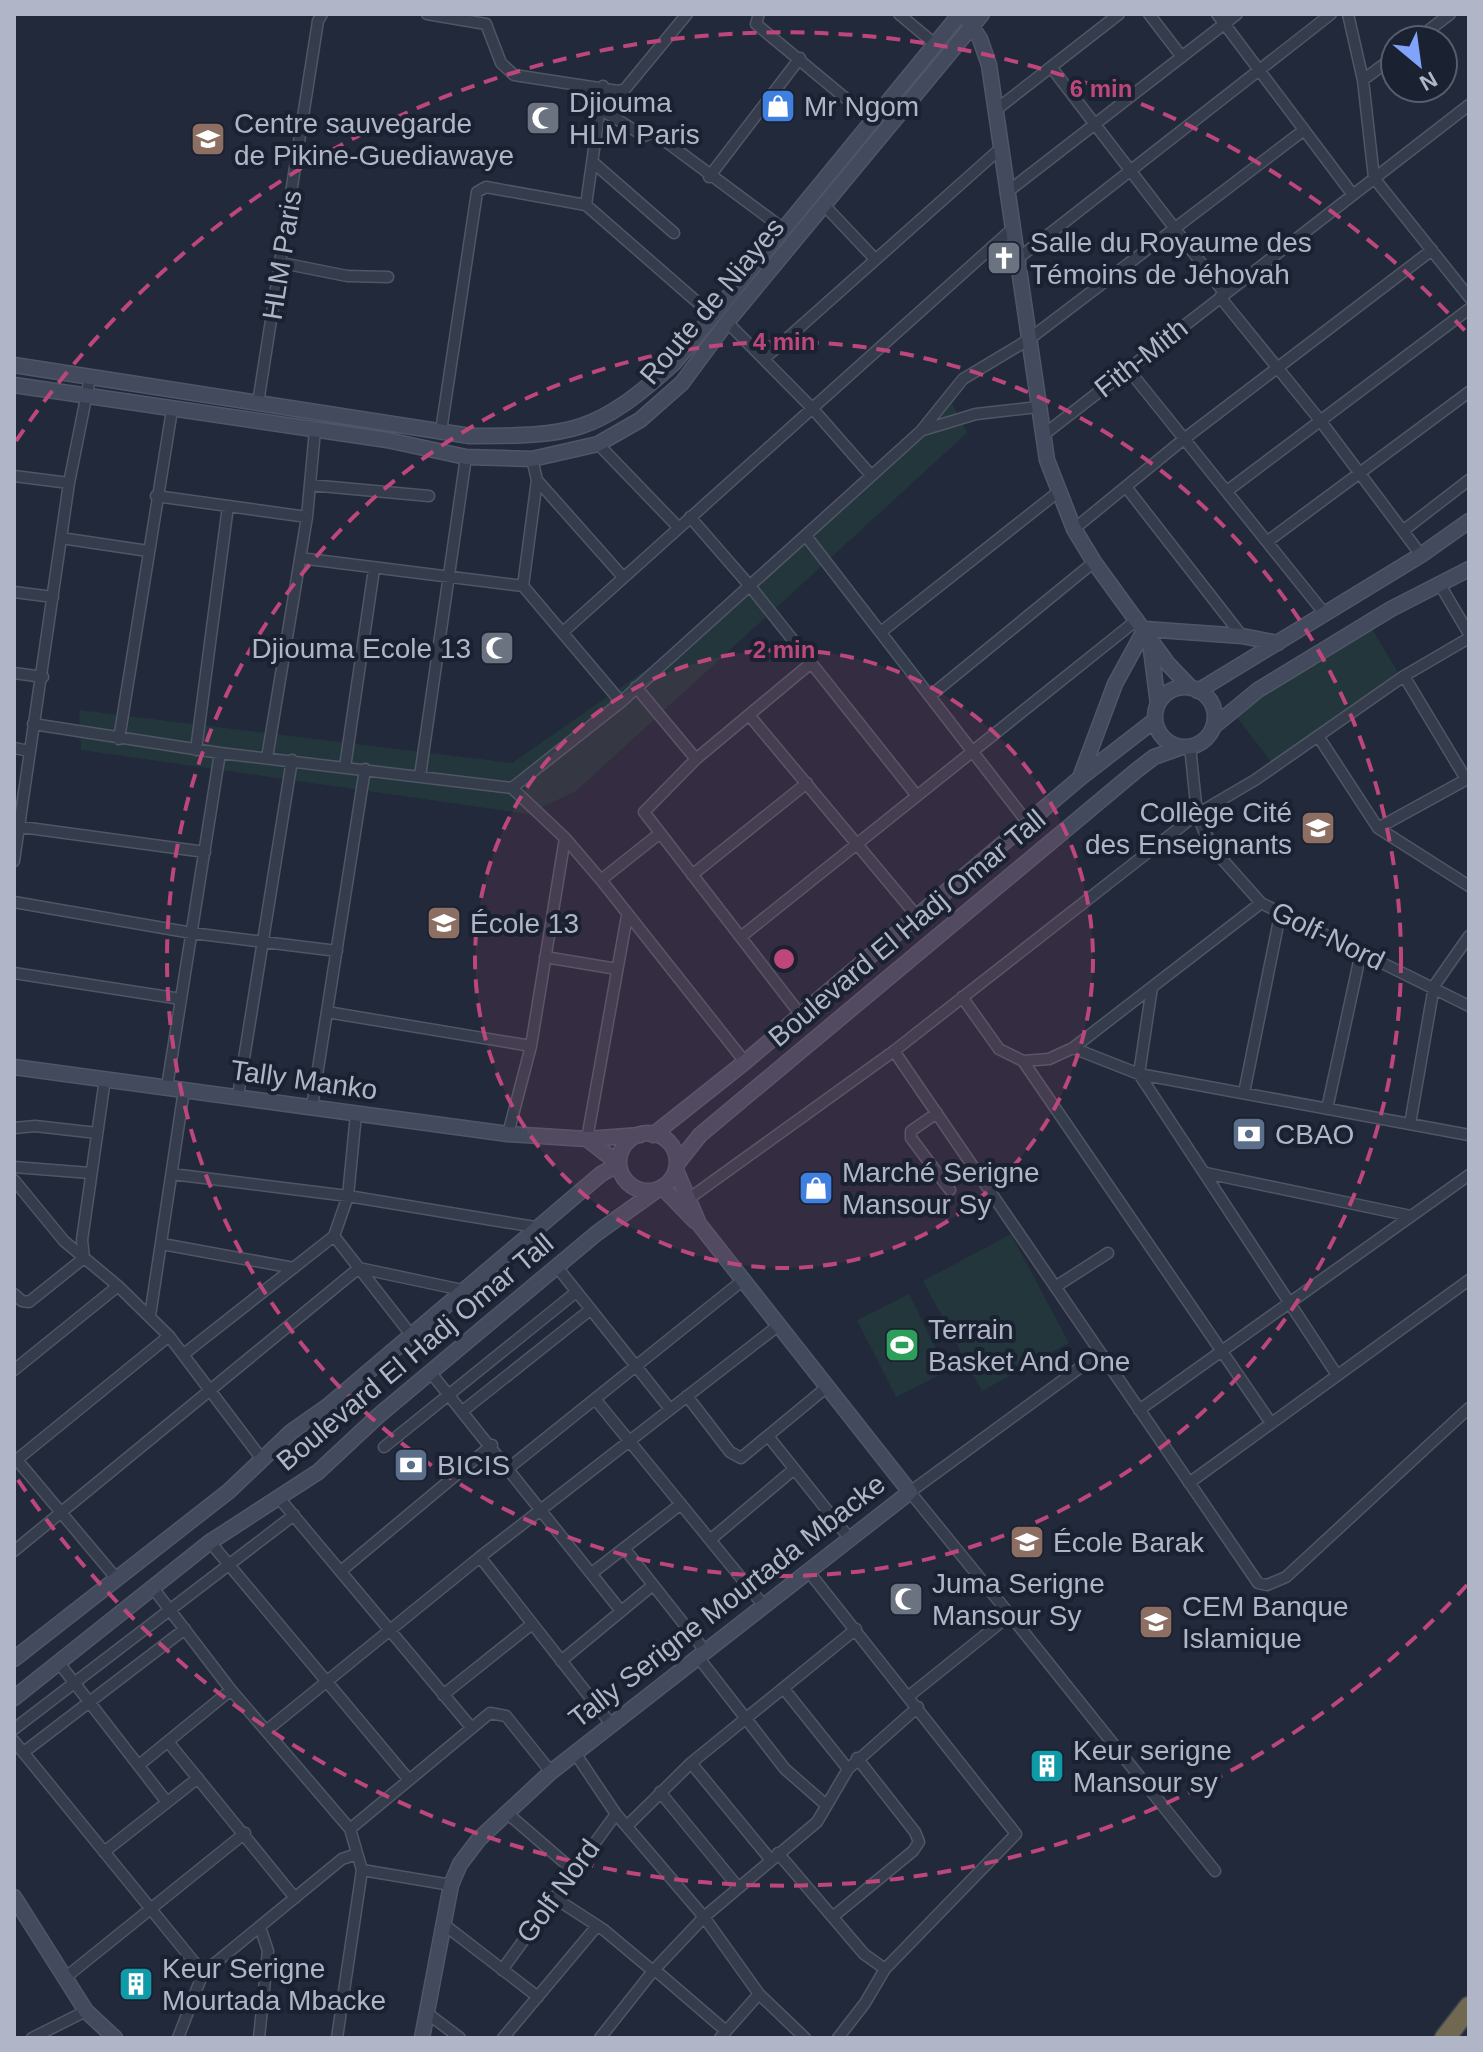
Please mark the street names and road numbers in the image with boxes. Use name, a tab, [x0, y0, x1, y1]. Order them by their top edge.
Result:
street label: HLM Paris	[256, 188, 308, 322]
street label: Route de Niayes	[634, 212, 790, 390]
street label: Fith-Mith	[1089, 312, 1193, 404]
street label: Boulevard El Hadj Omar Tall	[763, 803, 1051, 1053]
street label: Golf-Nord	[1267, 895, 1389, 977]
street label: Tally Manko	[229, 1054, 379, 1106]
street label: Boulevard El Hadj Omar Tall	[271, 1227, 559, 1477]
street label: Tally Serigne Mourtada Mbacke	[563, 1468, 891, 1734]
street label: Golf Nord	[510, 1833, 606, 1949]

